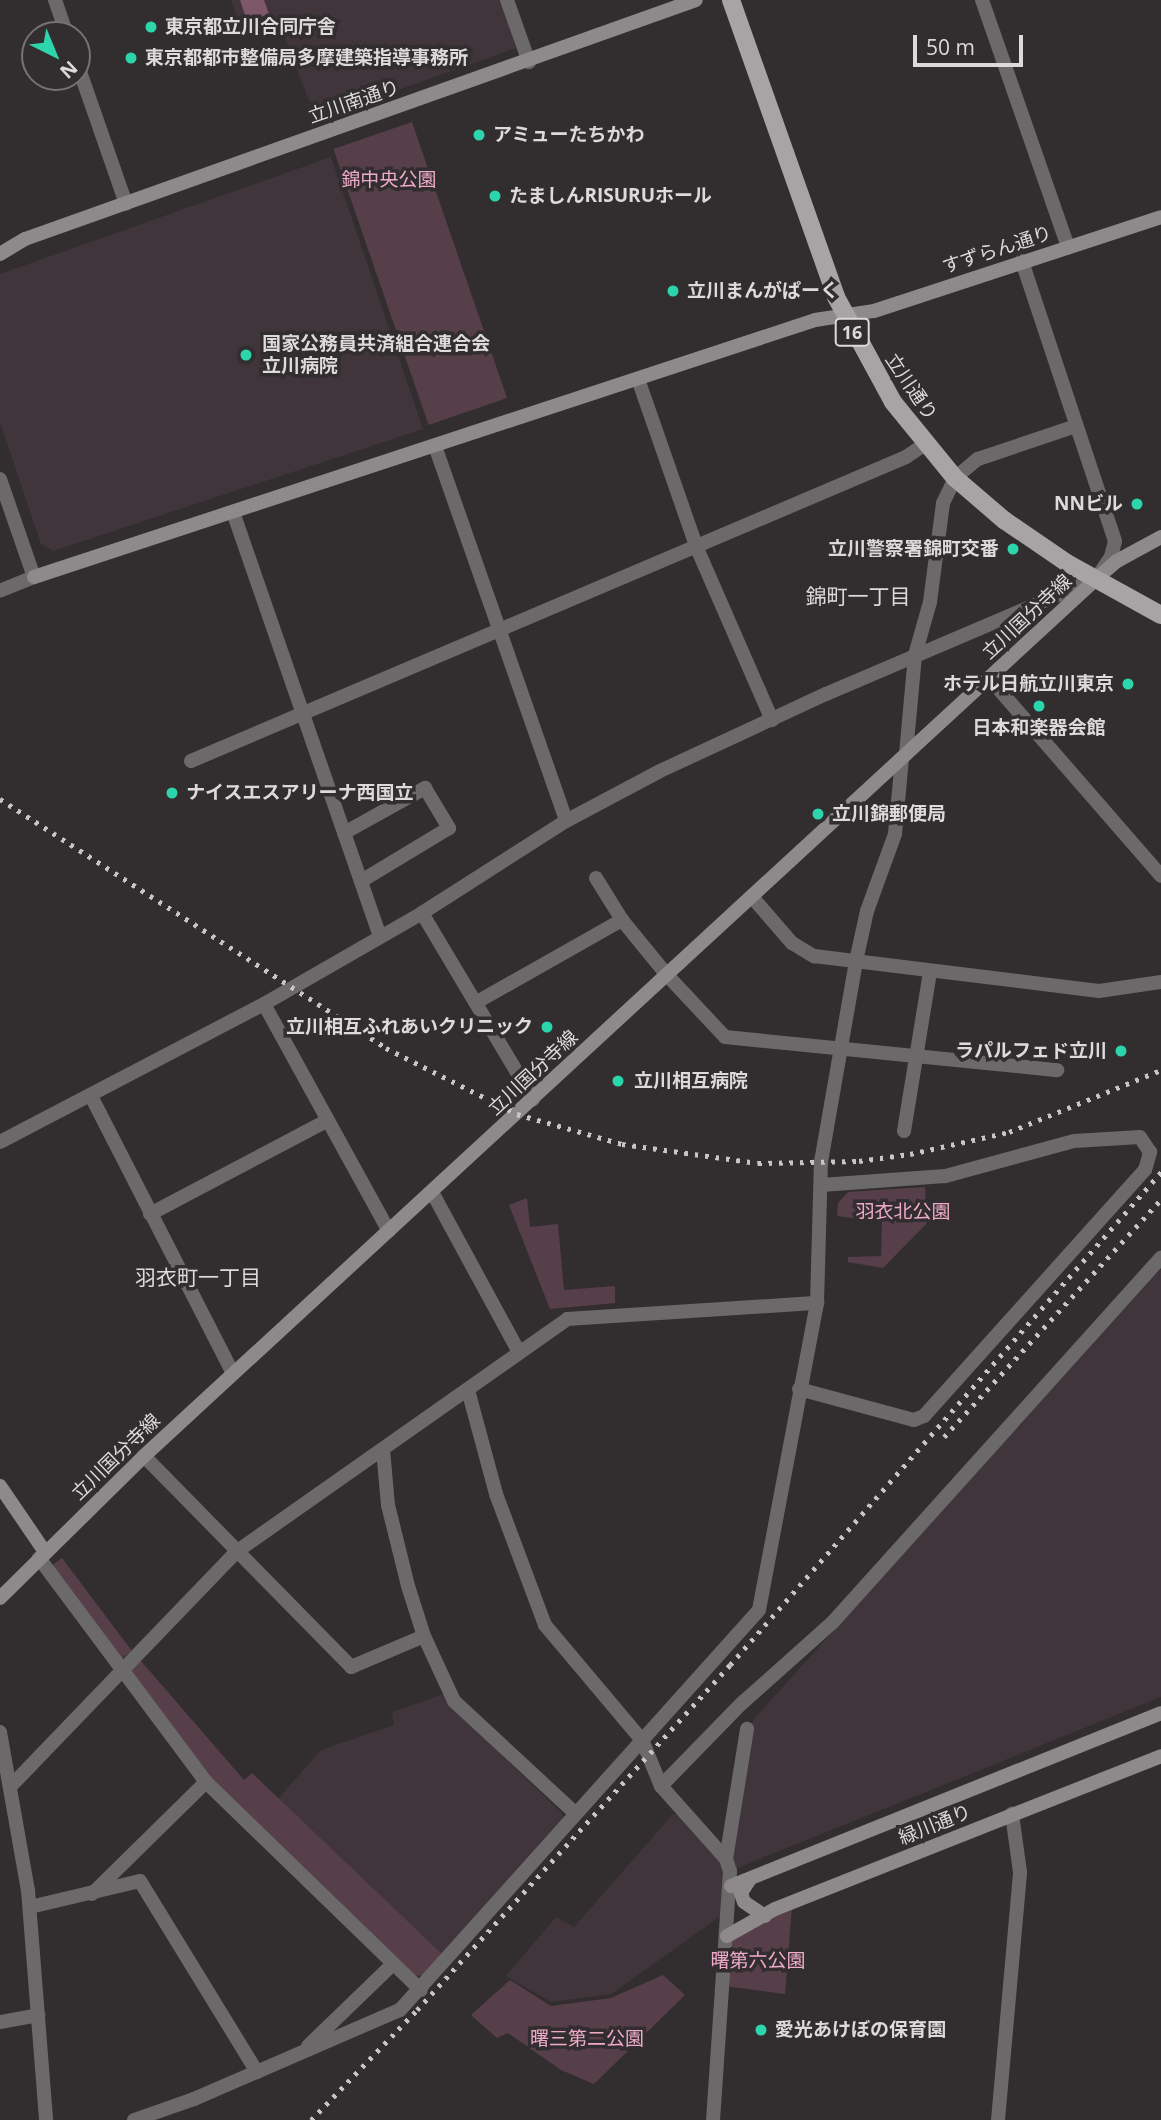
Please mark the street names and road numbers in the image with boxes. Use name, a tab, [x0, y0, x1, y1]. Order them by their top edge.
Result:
street label: 立川南通り	[305, 76, 403, 128]
street label: すずらん通り	[939, 222, 1055, 278]
road number: 16	[834, 318, 870, 346]
street label: 立川通り	[880, 349, 942, 425]
street label: 立川国分寺線	[978, 570, 1076, 664]
street label: 立川国分寺線	[484, 1026, 582, 1120]
street label: 立川国分寺線	[67, 1409, 165, 1505]
street label: 緑川通り	[895, 1800, 975, 1850]

